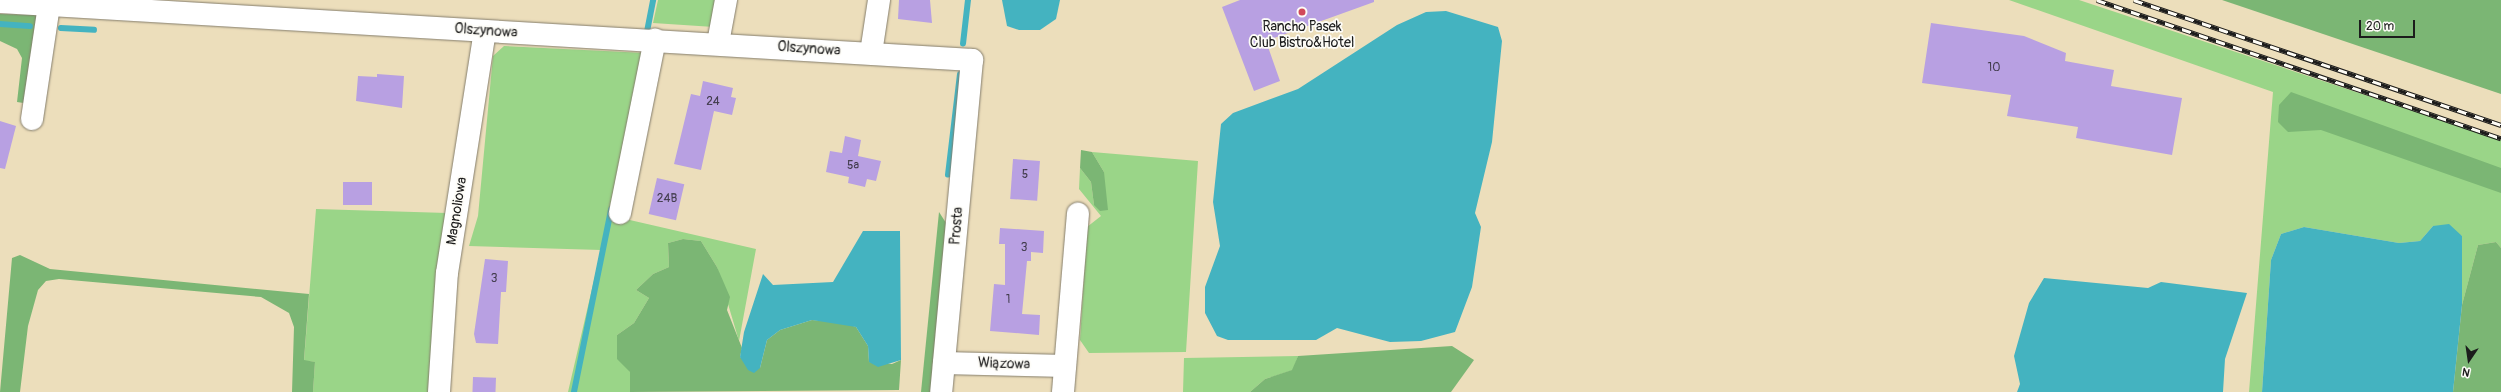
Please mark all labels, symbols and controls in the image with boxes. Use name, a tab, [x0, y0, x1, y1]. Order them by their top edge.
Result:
marker: Rancho Pasek Club Bistro&Hotel	[1297, 7, 1307, 17]
scale bar	[2361, 12, 2417, 38]
place label: Rancho Pasek Club Bistro&Hotel	[1250, 19, 1354, 52]
text: 20 m	[2366, 19, 2394, 34]
street label: Olszynowa	[454, 20, 518, 42]
street label: Olszynowa	[777, 38, 841, 60]
house number: 10	[1988, 61, 2000, 75]
house number: 24	[706, 95, 720, 109]
house number: 5a	[847, 159, 859, 173]
house number: 5	[1022, 168, 1028, 182]
street label: Magnoliowa	[443, 176, 471, 246]
house number: 24B	[657, 192, 677, 206]
street label: Prosta	[947, 206, 967, 246]
house number: 3	[1021, 241, 1027, 255]
house number: 3	[491, 272, 497, 286]
house number: 1	[1006, 293, 1010, 307]
north arrow	[2449, 340, 2489, 380]
street label: Wiązowa	[978, 355, 1030, 373]
text: N	[2461, 365, 2471, 379]

